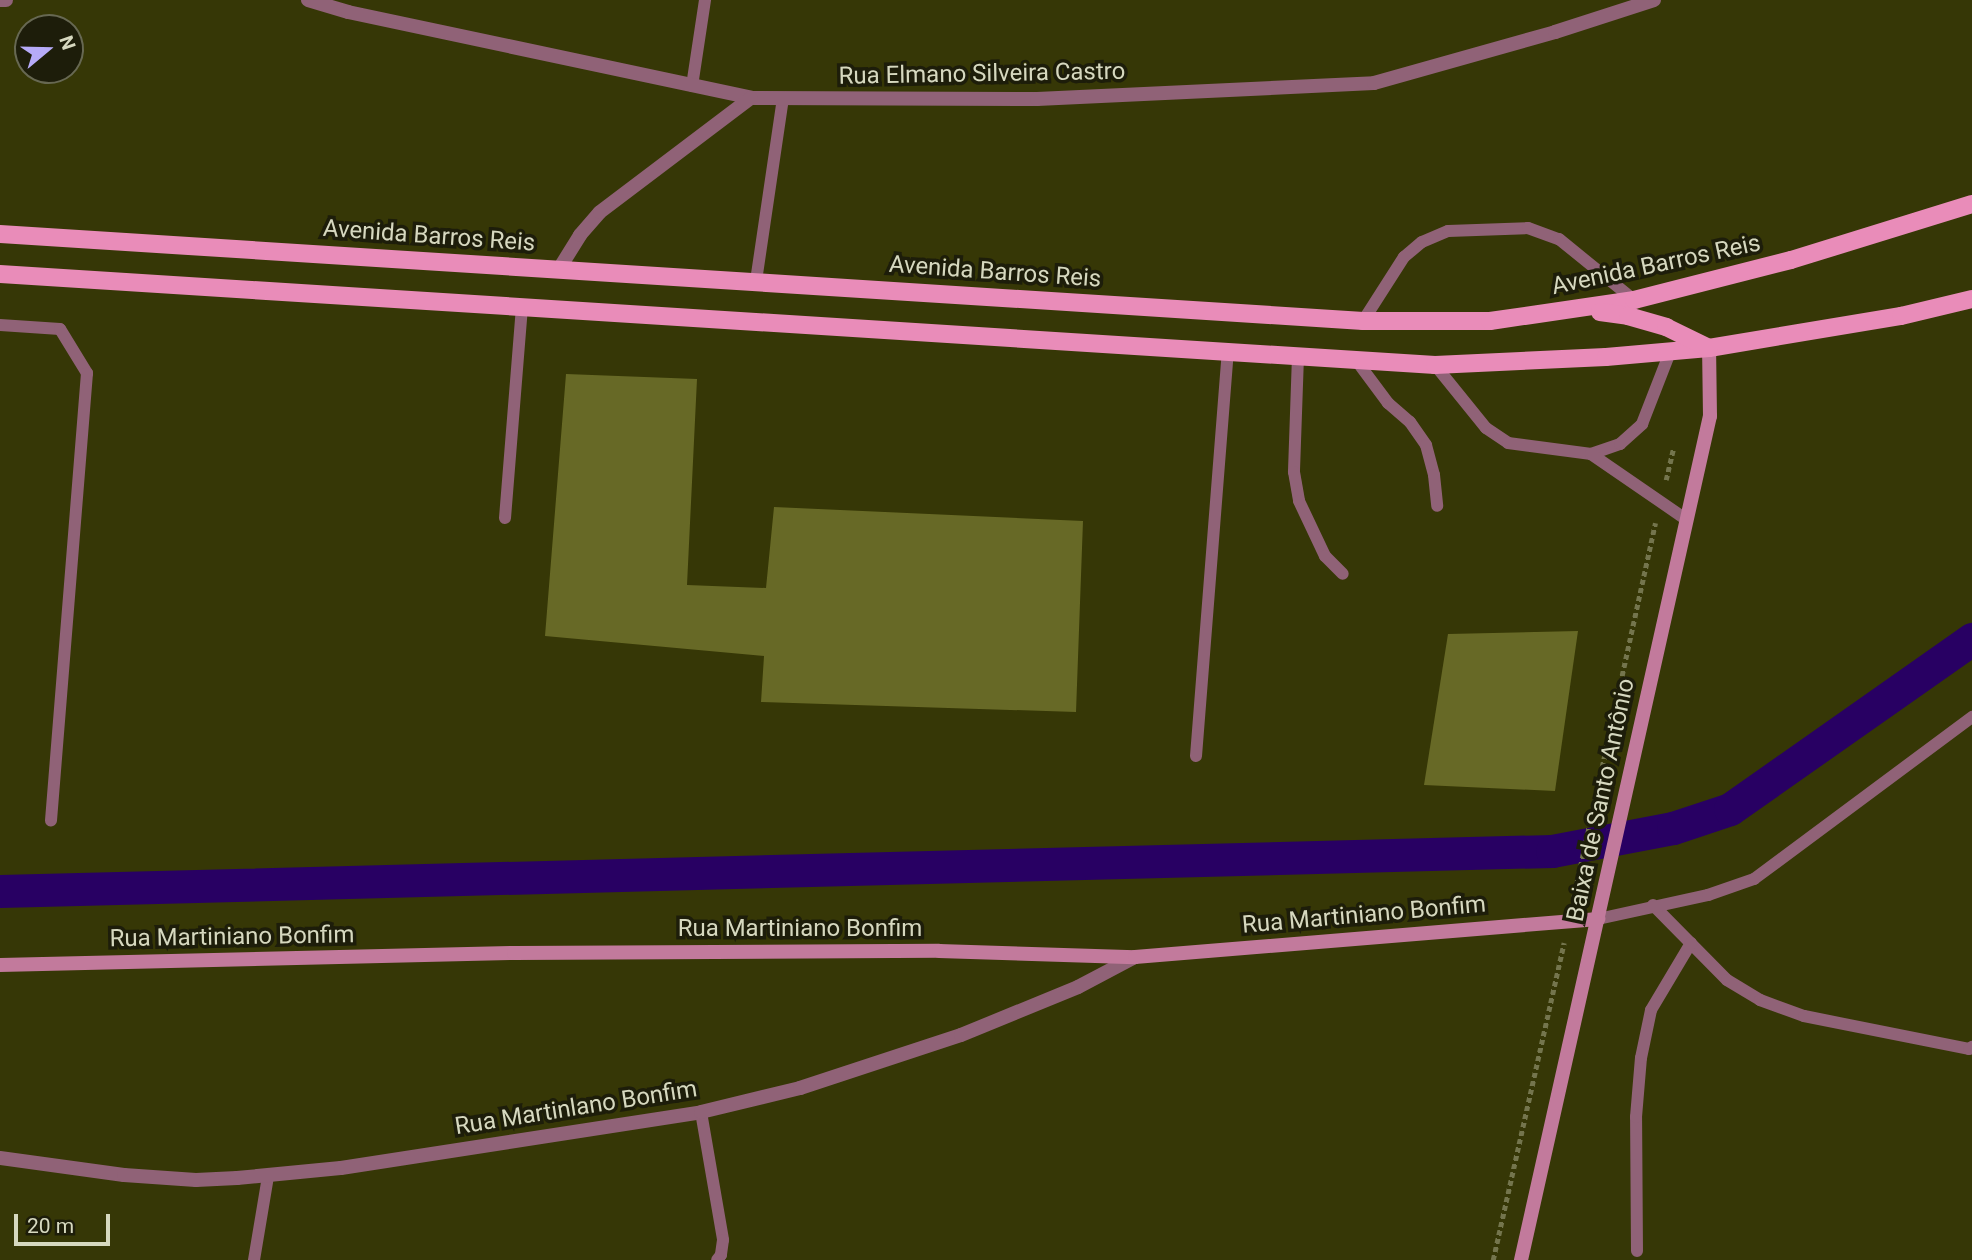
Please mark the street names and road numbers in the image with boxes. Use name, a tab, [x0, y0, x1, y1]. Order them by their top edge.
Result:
street label: Rua Elmano Silveira Castro	[838, 57, 1126, 91]
street label: Avenida Barros Reis	[322, 214, 536, 258]
street label: Avenida Barros Reis	[1549, 229, 1763, 301]
street label: Avenida Barros Reis	[888, 250, 1102, 294]
street label: Baixa de Santo Antônio	[1561, 676, 1641, 924]
street label: Rua Martiniano Bonfim	[1241, 890, 1487, 940]
street label: Rua Martiniano Bonfim	[678, 915, 922, 943]
street label: Rua Martiniano Bonfim	[109, 920, 355, 954]
street label: Rua Martinlano Bonfim	[453, 1075, 699, 1141]

